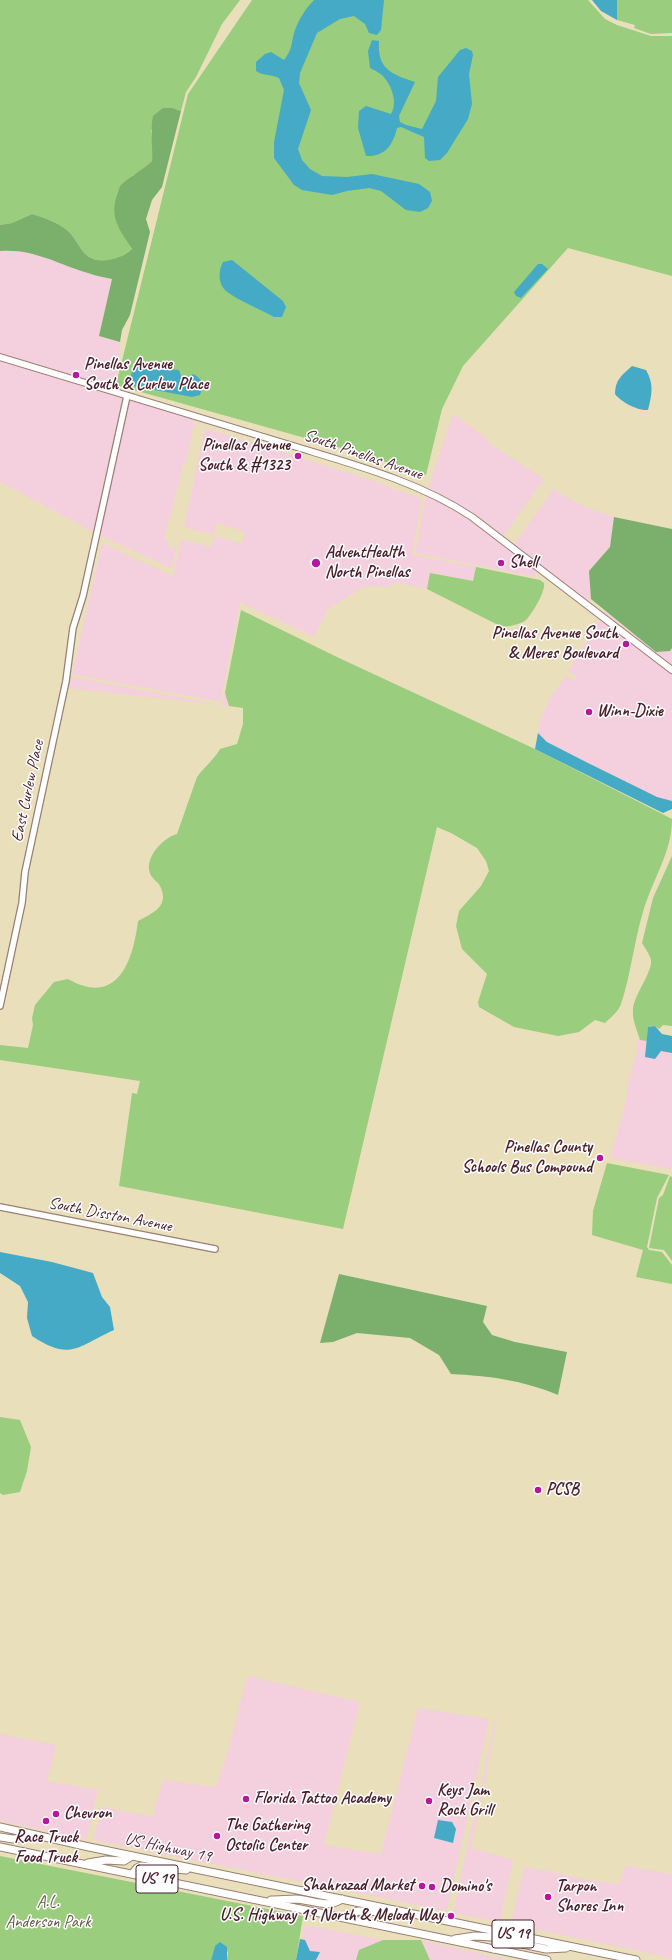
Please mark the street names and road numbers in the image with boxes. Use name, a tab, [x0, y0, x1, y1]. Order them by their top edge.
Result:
street label: South Pinellas Avenue	[301, 425, 425, 485]
street label: East Curlew Place	[7, 738, 49, 844]
street label: South Disston Avenue	[47, 1193, 173, 1237]
street label: US Highway 19	[123, 1829, 213, 1867]
road number: US 19	[136, 1865, 178, 1893]
road number: US 19	[492, 1920, 534, 1948]

